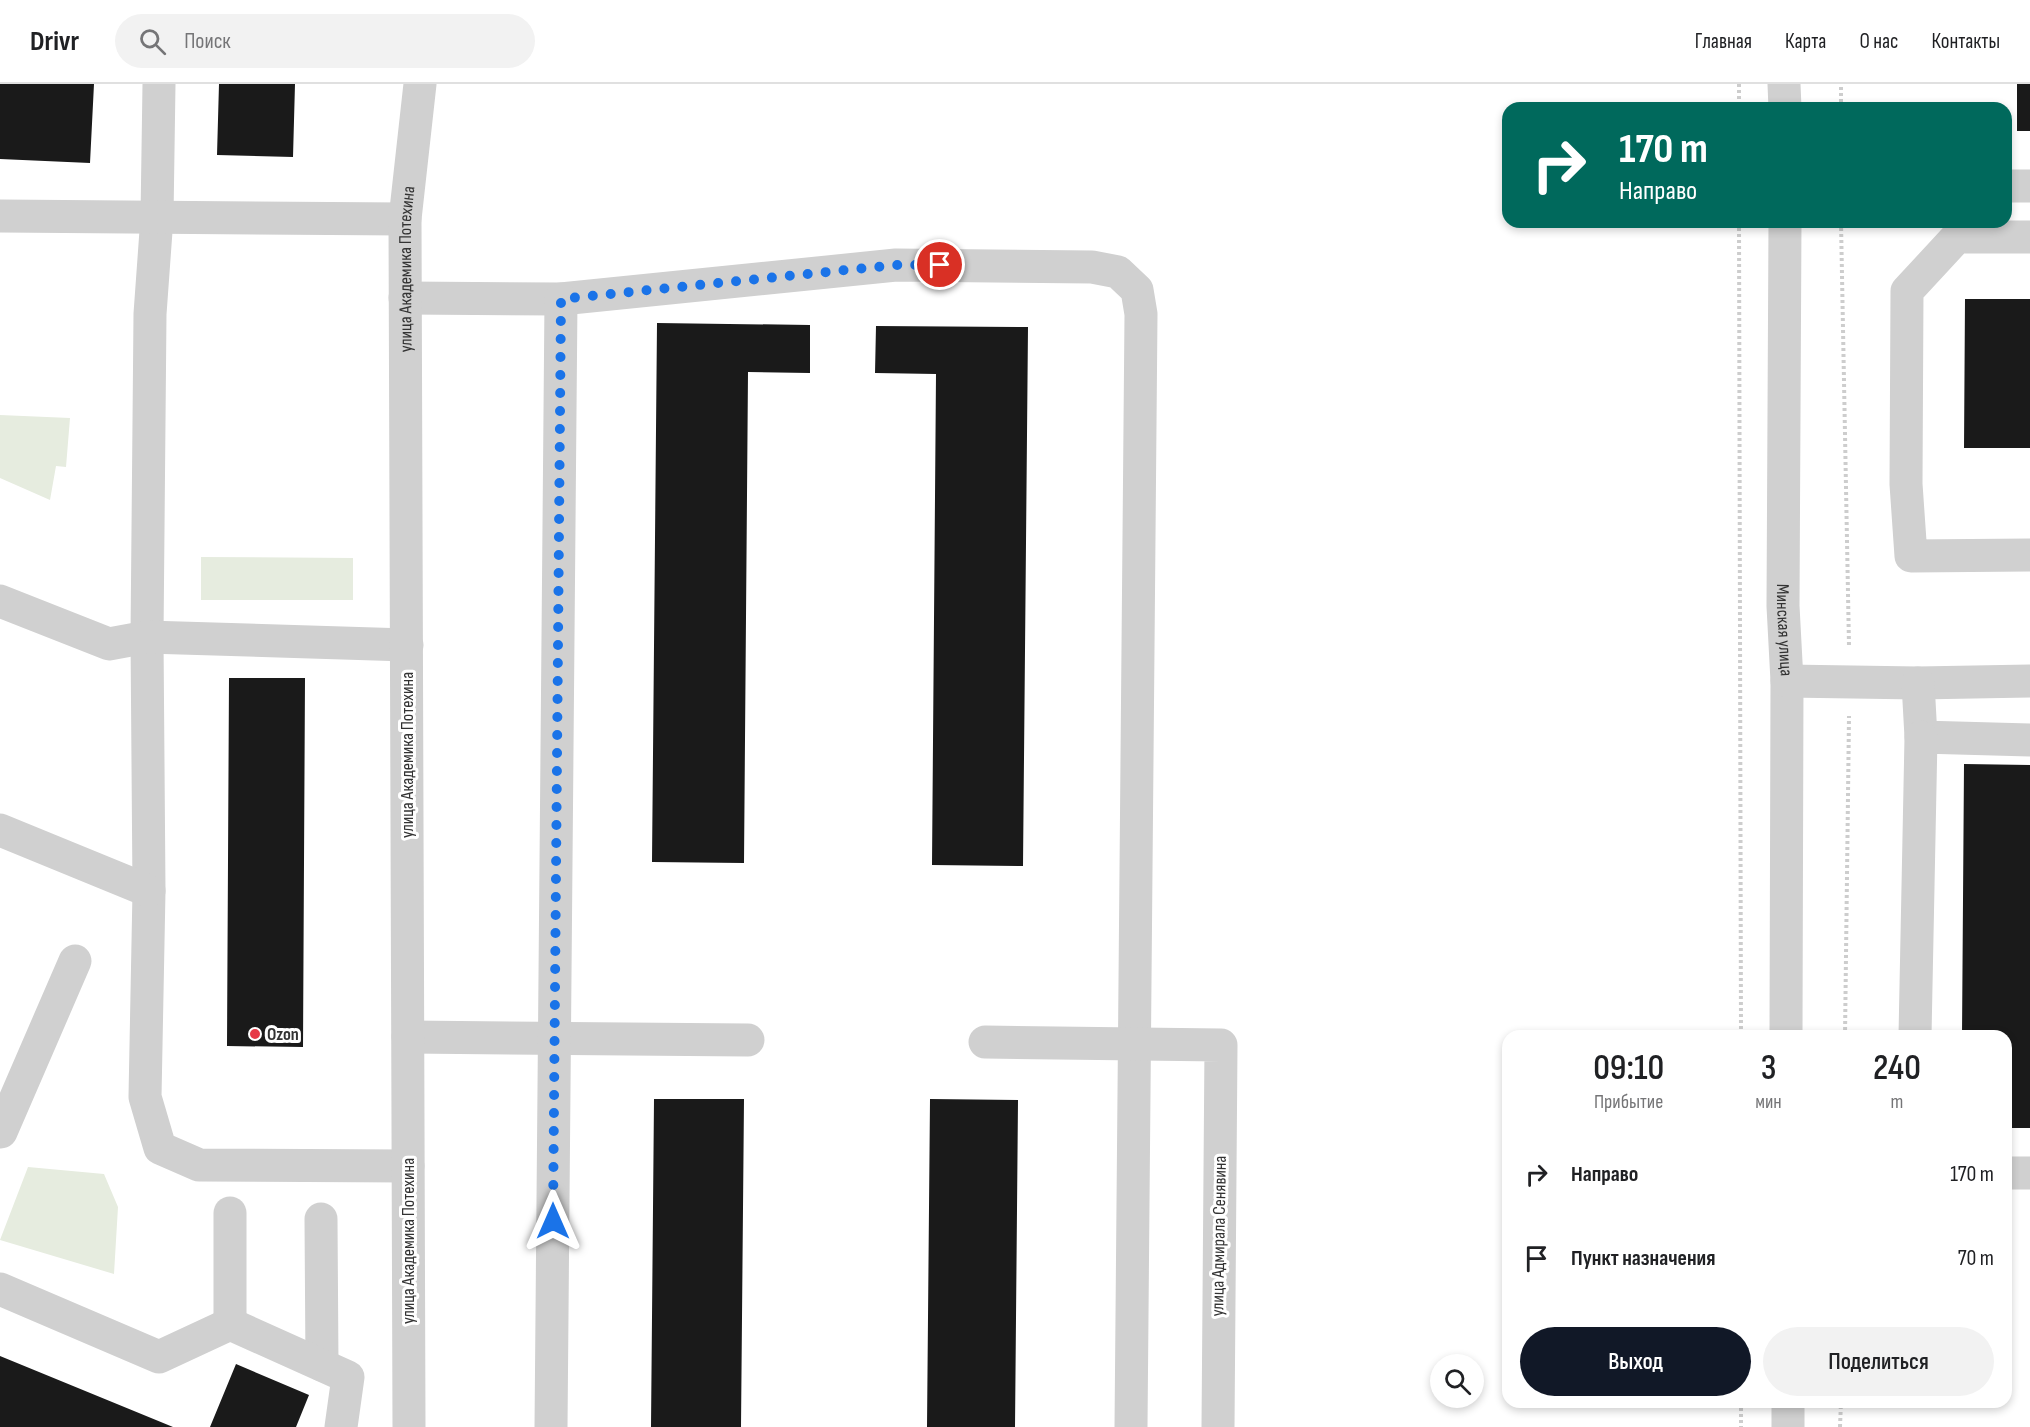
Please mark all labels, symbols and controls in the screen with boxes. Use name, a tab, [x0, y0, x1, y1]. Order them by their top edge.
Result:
search box	[115, 14, 535, 68]
text: Drivr	[30, 25, 79, 58]
icon: search	[136, 25, 169, 58]
text: Поиск	[184, 28, 231, 55]
text: Главная	[1695, 29, 1752, 54]
text: Карта	[1785, 29, 1826, 54]
text: О нас	[1859, 29, 1898, 54]
text: Контакты	[1931, 29, 2000, 54]
text: 170 m	[1619, 124, 1708, 175]
icon: right	[1520, 126, 1598, 204]
text: Направо	[1619, 175, 1697, 207]
street label: улица Академика Потехина	[394, 185, 419, 352]
pin	[914, 239, 965, 290]
icon: arrive	[923, 248, 956, 281]
street label: Минская улица	[1772, 584, 1797, 677]
street label: улица Академика Потехина	[397, 672, 418, 838]
place label: Ozon	[267, 1024, 299, 1045]
marker: Ozon	[248, 1027, 262, 1041]
text: 09:10	[1593, 1047, 1664, 1090]
text: 3	[1761, 1047, 1776, 1090]
text: 240	[1873, 1047, 1921, 1090]
text: Прибытие	[1594, 1090, 1663, 1114]
text: мин	[1755, 1090, 1782, 1114]
text: m	[1890, 1090, 1903, 1114]
street label: улица Адмирала Сенявина	[1207, 1155, 1231, 1317]
street label: улица Академика Потехина	[398, 1158, 419, 1324]
icon: right	[1520, 1158, 1553, 1191]
text: Направо	[1571, 1161, 1638, 1188]
text: 170 m	[1950, 1161, 1994, 1188]
position arrow	[521, 1189, 585, 1253]
icon: arrive	[1520, 1242, 1553, 1275]
text: Пункт назначения	[1571, 1245, 1715, 1272]
text: 70 m	[1958, 1245, 1994, 1272]
button: Выход	[1520, 1327, 1751, 1396]
button: Поделиться	[1763, 1327, 1994, 1396]
map controls	[1430, 1354, 1484, 1408]
button: search	[1430, 1354, 1484, 1408]

